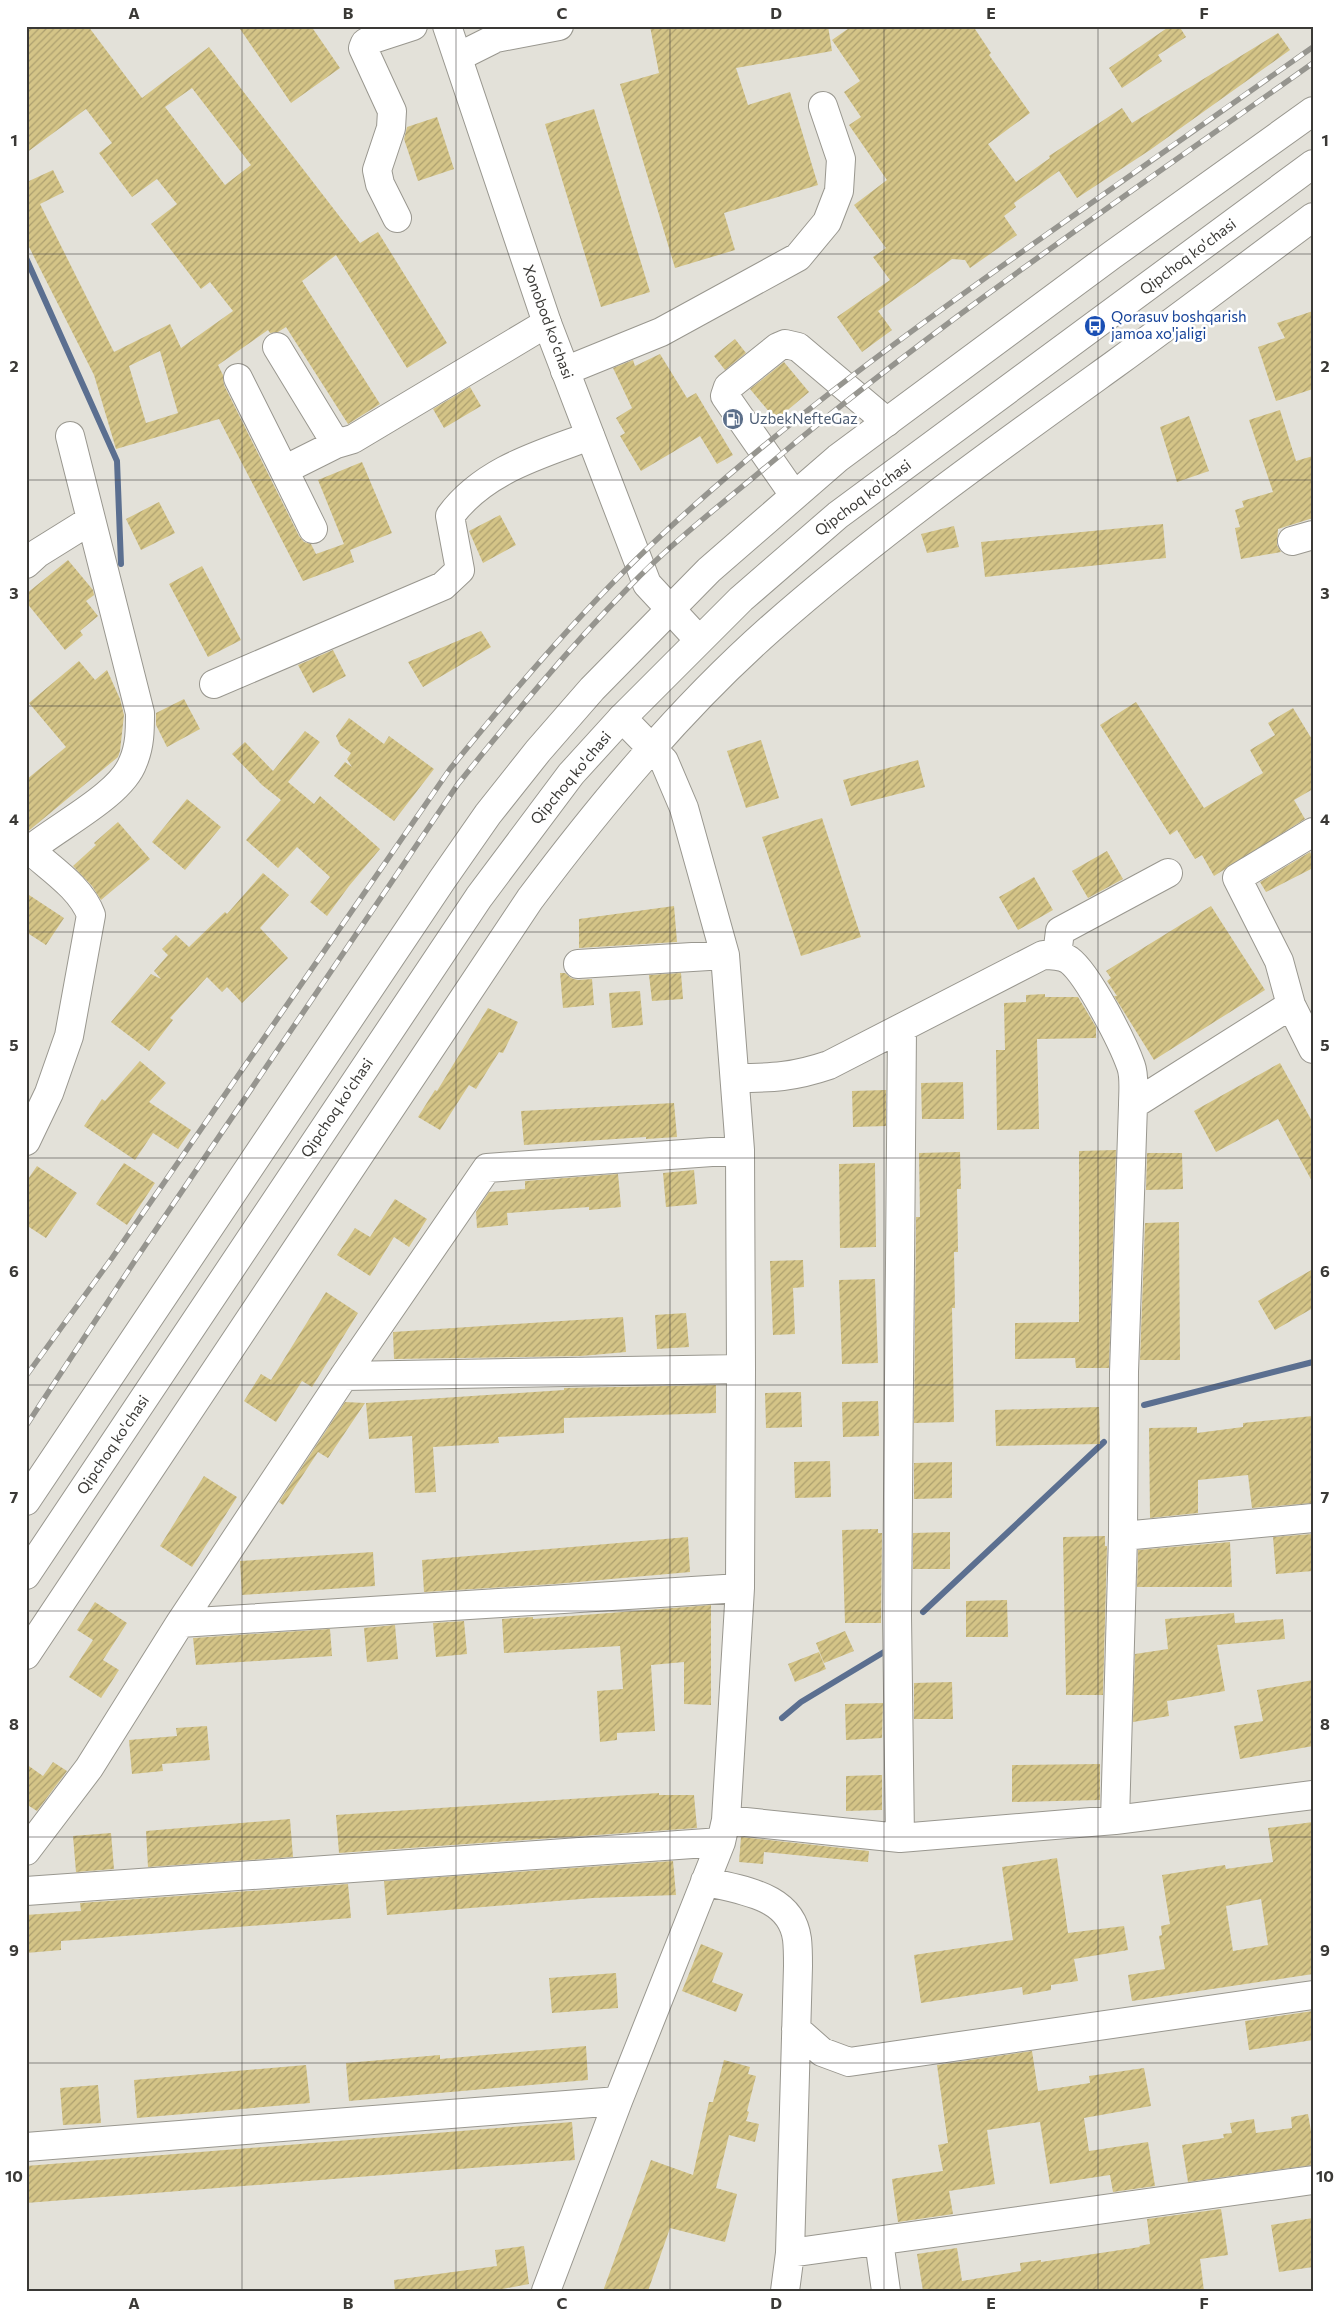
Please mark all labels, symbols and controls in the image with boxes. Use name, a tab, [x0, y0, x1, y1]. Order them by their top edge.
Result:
text: A	[128, 3, 140, 22]
text: B	[343, 3, 354, 22]
text: C	[557, 3, 568, 22]
text: D	[770, 3, 782, 22]
text: E	[986, 3, 996, 22]
text: F	[1199, 3, 1209, 22]
text: 1	[10, 130, 18, 149]
text: 1	[1321, 130, 1329, 149]
street label: Qipchoq ko'chasi	[1136, 214, 1239, 298]
street label: Xonobod koʻchasi	[520, 262, 578, 381]
place label: Qorasuv boshqarish jamoa xo'jaligi	[1111, 307, 1247, 342]
bus stop icon: Qorasuv boshqarish jamoa xo'jaligi	[1083, 314, 1107, 338]
text: 2	[9, 356, 19, 375]
text: 2	[1320, 356, 1330, 375]
fuel station icon: UzbekNefteGaz	[721, 407, 745, 431]
place label: UzbekNefteGaz	[749, 409, 858, 427]
street label: Qipchoq ko'chasi	[811, 455, 914, 539]
text: 3	[9, 583, 19, 602]
text: 3	[1320, 583, 1330, 602]
street label: Qipchoq ko'chasi	[526, 727, 614, 828]
text: 4	[9, 809, 19, 828]
text: 4	[1320, 809, 1330, 828]
text: 5	[9, 1035, 19, 1054]
text: 5	[1320, 1035, 1330, 1054]
street label: Qipchoq ko'chasi	[296, 1054, 376, 1161]
text: 6	[9, 1261, 19, 1280]
text: 6	[1320, 1261, 1330, 1280]
street label: Qipchoq ko'chasi	[72, 1391, 152, 1498]
text: 7	[10, 1487, 19, 1506]
text: 7	[1321, 1487, 1330, 1506]
text: 8	[9, 1714, 19, 1733]
text: 8	[1320, 1714, 1330, 1733]
text: 9	[9, 1940, 19, 1959]
text: 9	[1320, 1940, 1330, 1959]
text: 10	[5, 2166, 23, 2185]
text: 10	[1316, 2166, 1334, 2185]
text: A	[128, 2293, 140, 2312]
text: B	[343, 2293, 354, 2312]
text: C	[557, 2293, 568, 2312]
text: D	[770, 2293, 782, 2312]
text: E	[986, 2293, 996, 2312]
text: F	[1199, 2293, 1209, 2312]

